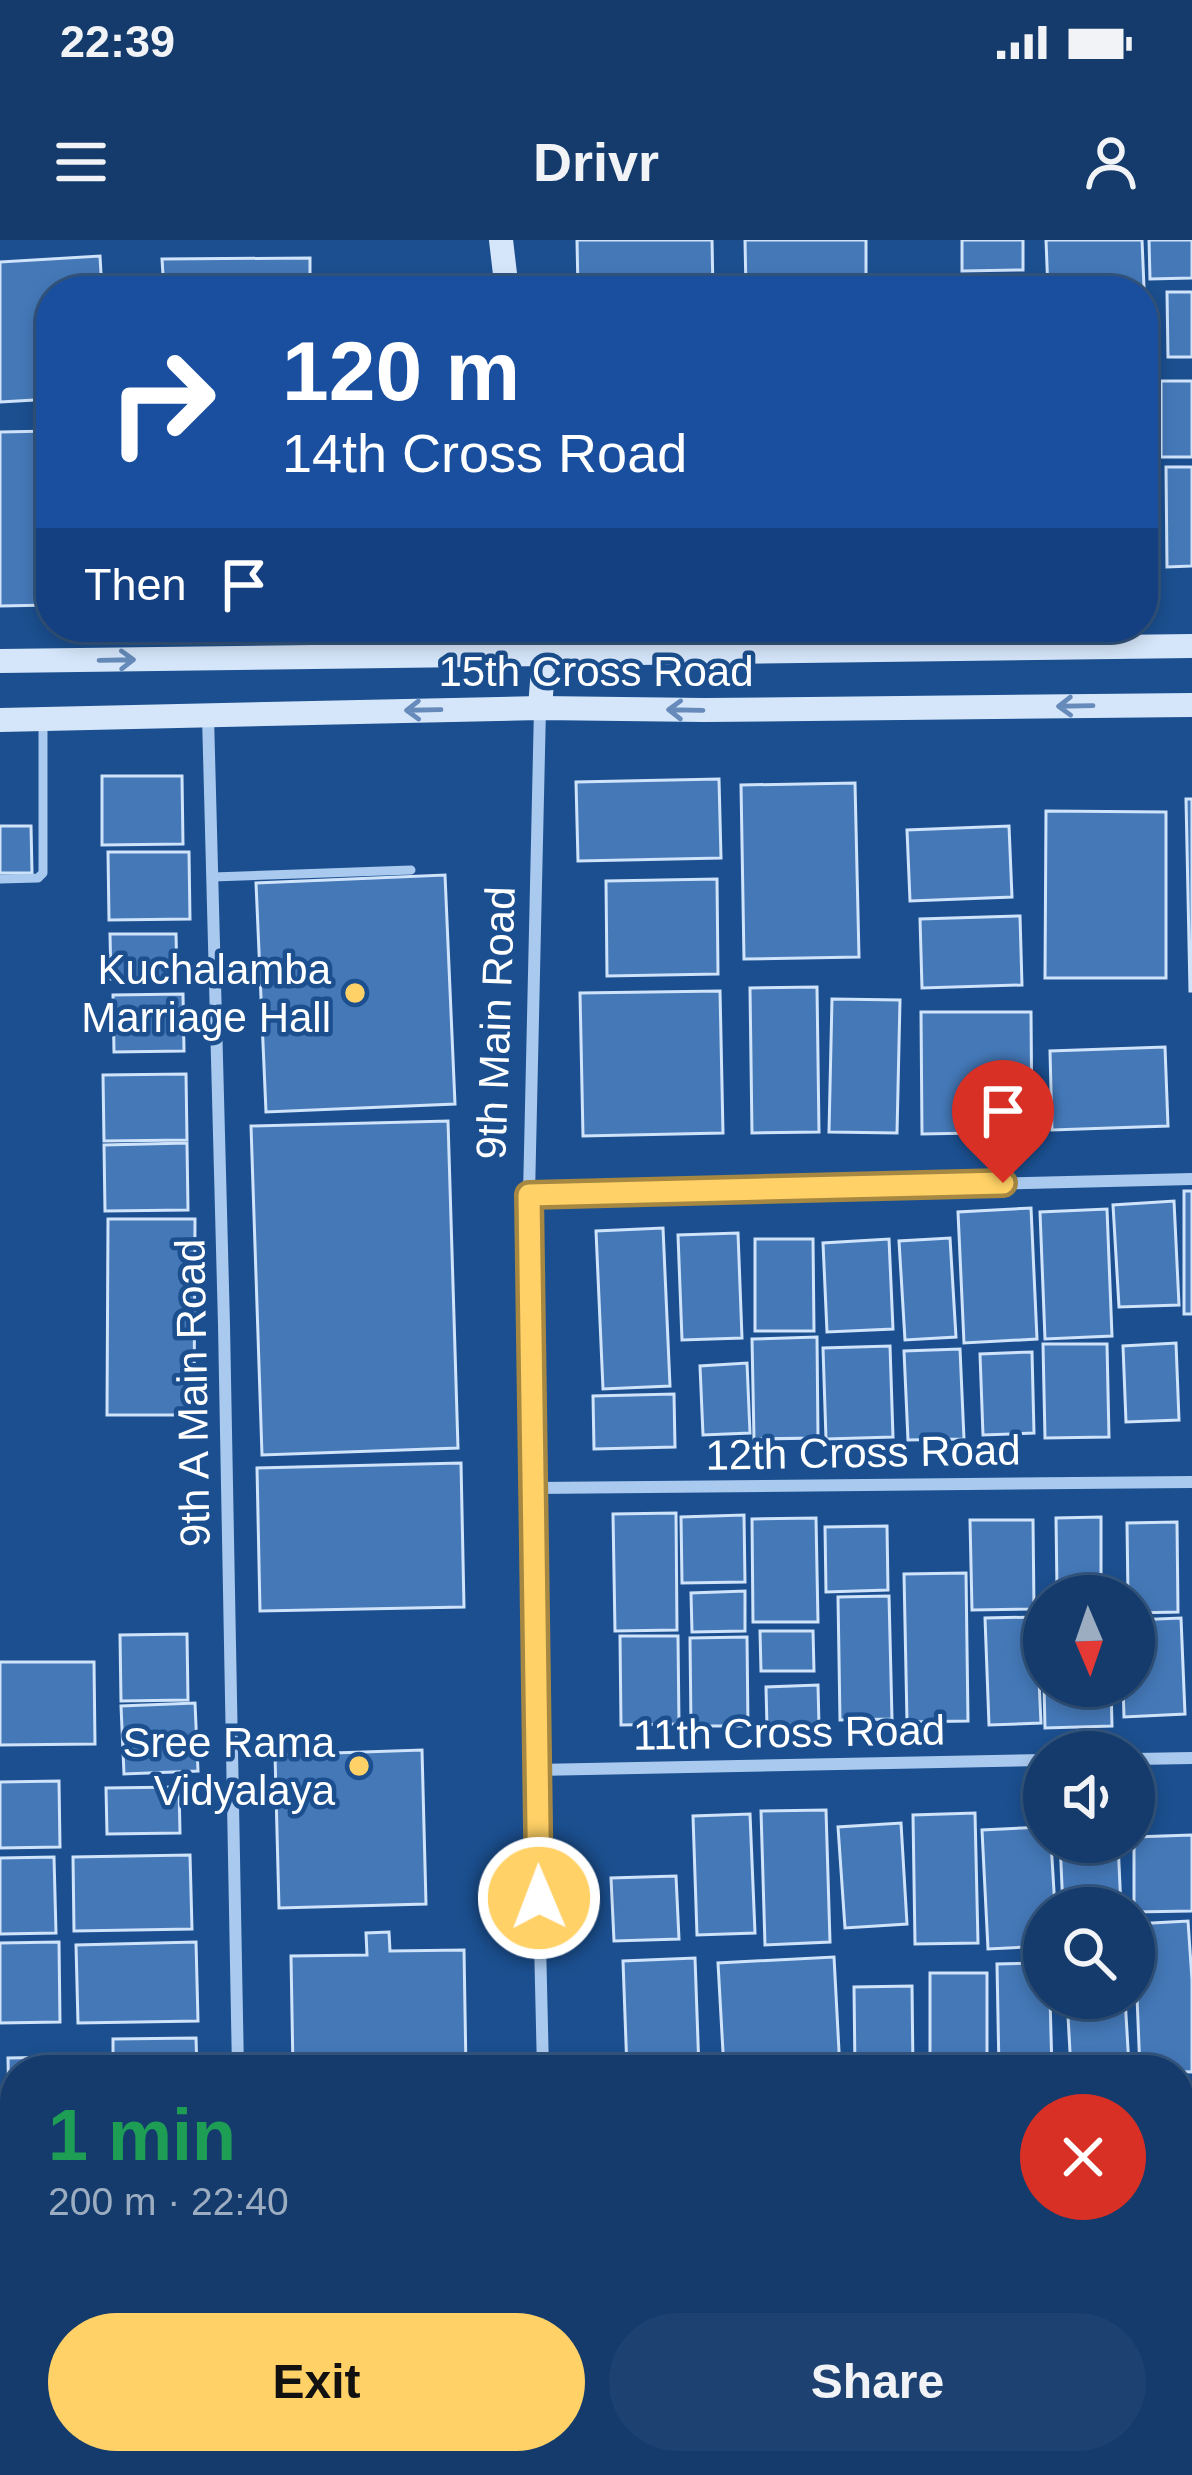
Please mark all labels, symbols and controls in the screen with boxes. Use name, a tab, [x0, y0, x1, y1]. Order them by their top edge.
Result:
text: 22:39	[60, 16, 175, 67]
icon: menu	[48, 129, 114, 195]
icon: person	[1078, 129, 1144, 195]
text: Drivr	[533, 132, 659, 192]
icon: right	[84, 324, 240, 480]
text: 120 m	[282, 324, 520, 418]
text: 14th Cross Road	[282, 423, 687, 483]
icon: arrive	[211, 552, 277, 618]
text: Then	[84, 559, 187, 610]
one-way arrow	[97, 648, 136, 671]
street label: 15th Cross Road	[438, 648, 754, 695]
one-way arrow	[1056, 695, 1095, 717]
one-way arrow	[404, 699, 443, 722]
one-way arrow	[666, 699, 705, 721]
street label: 9th Main Road	[467, 886, 524, 1160]
place label: Kuchalamba Marriage Hall	[81, 946, 332, 1041]
marker: Kuchalamba Marriage Hall	[342, 980, 368, 1006]
pin	[952, 1060, 1054, 1183]
icon: arrive	[970, 1078, 1036, 1144]
street label: 9th A Main Road	[166, 1238, 219, 1547]
street label: 12th Cross Road	[705, 1426, 1021, 1479]
north arrow	[1023, 1575, 1155, 1707]
map controls	[1023, 1575, 1155, 2019]
street label: 11th Cross Road	[633, 1706, 945, 1759]
place label: Sree Rama Vidyalaya	[123, 1719, 336, 1814]
button: sound	[1023, 1731, 1155, 1863]
marker: Sree Rama Vidyalaya	[346, 1753, 372, 1779]
position arrow	[476, 1835, 602, 1961]
button: search	[1023, 1887, 1155, 2019]
button: close	[1020, 2094, 1146, 2220]
text: 1 min	[48, 2095, 236, 2175]
text: 200 m · 22:40	[48, 2180, 289, 2223]
button: Exit	[48, 2313, 585, 2451]
button: Share	[609, 2313, 1146, 2451]

